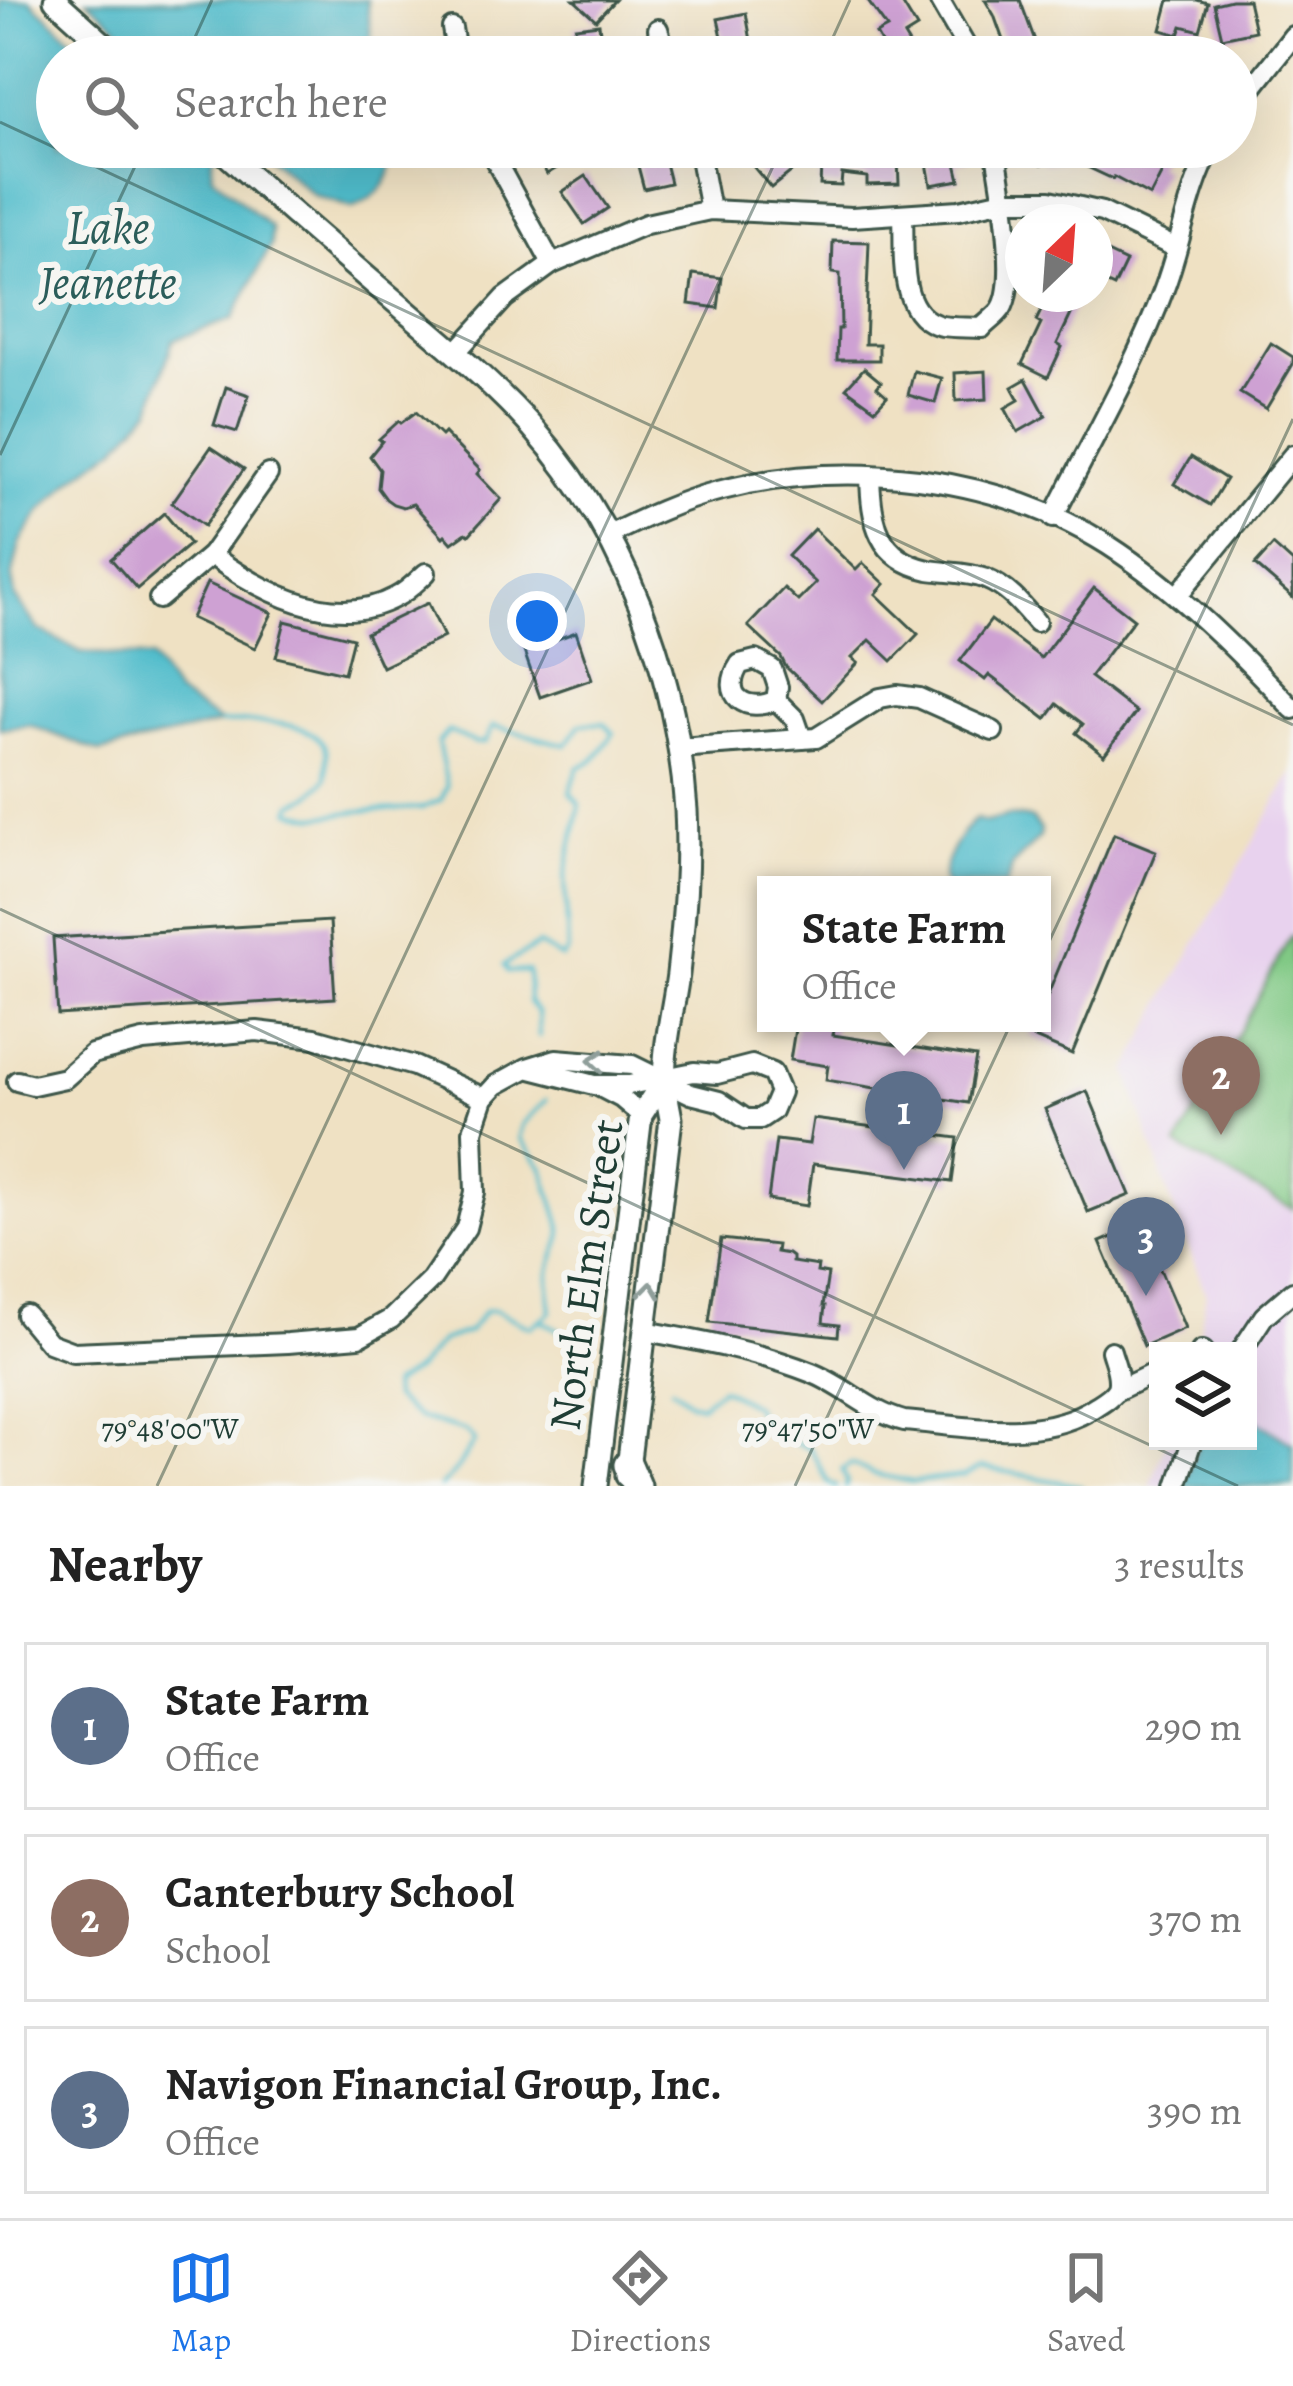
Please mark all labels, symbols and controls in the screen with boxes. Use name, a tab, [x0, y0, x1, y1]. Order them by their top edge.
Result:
search box	[36, 36, 1257, 168]
icon: search	[78, 69, 144, 135]
text: Search here	[174, 71, 388, 133]
water label: Lake Jeanette	[38, 194, 177, 315]
north arrow	[1005, 204, 1113, 312]
your location	[507, 591, 567, 651]
popup	[757, 876, 1051, 1032]
text: State Farm	[802, 897, 1006, 959]
text: Office	[802, 959, 897, 1012]
pin: 2	[1182, 1036, 1260, 1135]
one-way arrow	[586, 1049, 605, 1075]
pin: 1	[865, 1071, 943, 1170]
street label: North Elm Street	[533, 1115, 639, 1435]
pin: 3	[1107, 1197, 1185, 1296]
one-way arrow	[636, 1280, 662, 1300]
map controls	[1149, 1342, 1257, 1450]
button: layers	[1149, 1342, 1257, 1450]
text: 79°48'00"W	[101, 1409, 239, 1449]
text: 79°47'50"W	[742, 1409, 874, 1449]
text: Nearby	[48, 1529, 202, 1599]
text: 3 results	[1114, 1538, 1245, 1591]
text: State Farm	[165, 1669, 369, 1731]
text: 1	[83, 1700, 97, 1753]
text: 290 m	[1145, 1700, 1242, 1753]
text: Office	[165, 1731, 260, 1784]
text: Canterbury School	[165, 1861, 514, 1923]
text: 2	[81, 1892, 99, 1945]
text: 370 m	[1148, 1892, 1242, 1945]
text: School	[165, 1923, 271, 1976]
text: Navigon Financial Group, Inc.	[165, 2053, 722, 2115]
text: 3	[82, 2084, 98, 2137]
text: 390 m	[1147, 2084, 1242, 2137]
text: Office	[165, 2115, 260, 2168]
tab: Map	[168, 2245, 234, 2362]
tab: Directions	[570, 2245, 711, 2362]
tab: Saved	[1047, 2245, 1125, 2362]

